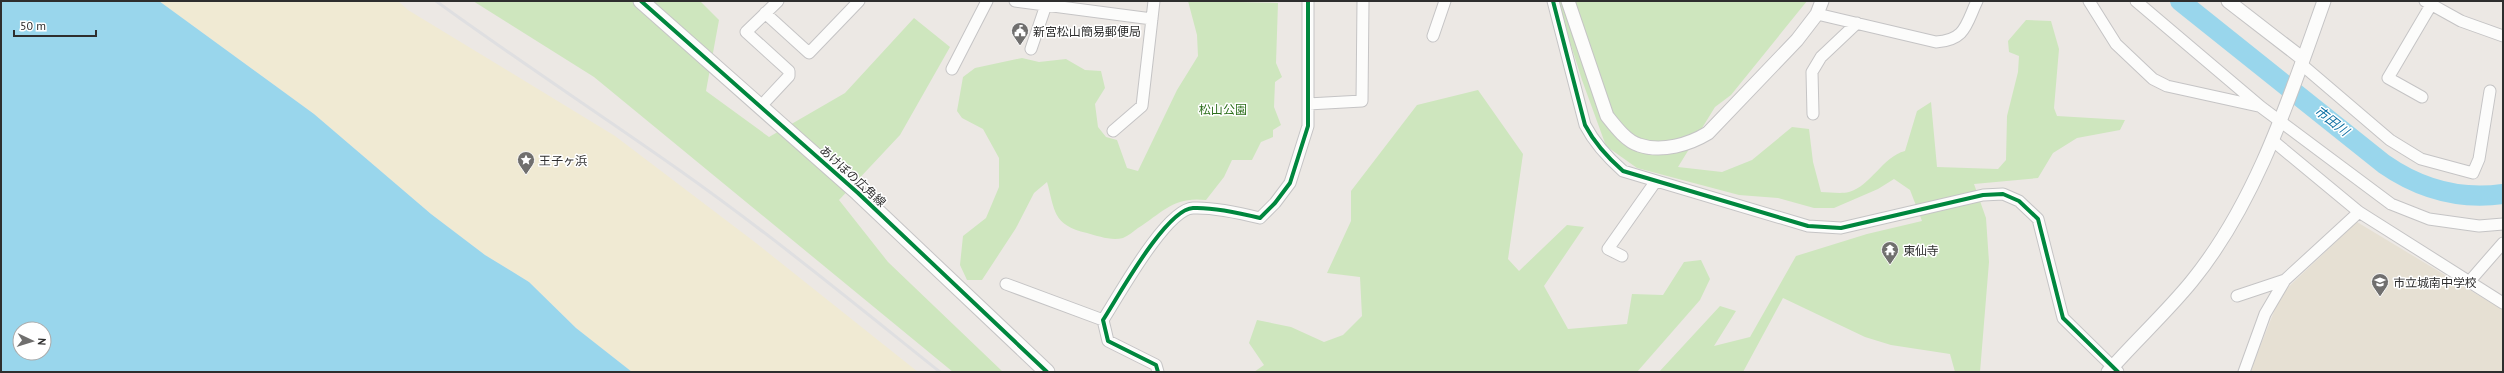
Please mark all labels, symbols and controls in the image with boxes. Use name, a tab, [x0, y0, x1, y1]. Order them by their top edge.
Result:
scale bar	[14, 12, 96, 38]
text: 50 m	[20, 18, 46, 33]
public building icon: 新宮松山簡易郵便局	[1010, 21, 1030, 46]
place label: 新宮松山簡易郵便局	[1033, 24, 1141, 39]
park label: 松山公園	[1199, 102, 1247, 117]
water label: 市田川	[2311, 102, 2354, 141]
street label: あけぼの広角線	[817, 142, 889, 210]
place icon: 王子ヶ浜	[516, 150, 536, 175]
place label: 王子ヶ浜	[539, 153, 587, 168]
temple icon: 東仙寺	[1880, 240, 1900, 265]
place label: 東仙寺	[1903, 243, 1939, 258]
school or university icon: 市立城南中学校	[2370, 272, 2390, 297]
place label: 市立城南中学校	[2393, 275, 2477, 290]
north arrow	[12, 321, 52, 361]
text: N	[35, 338, 49, 346]

